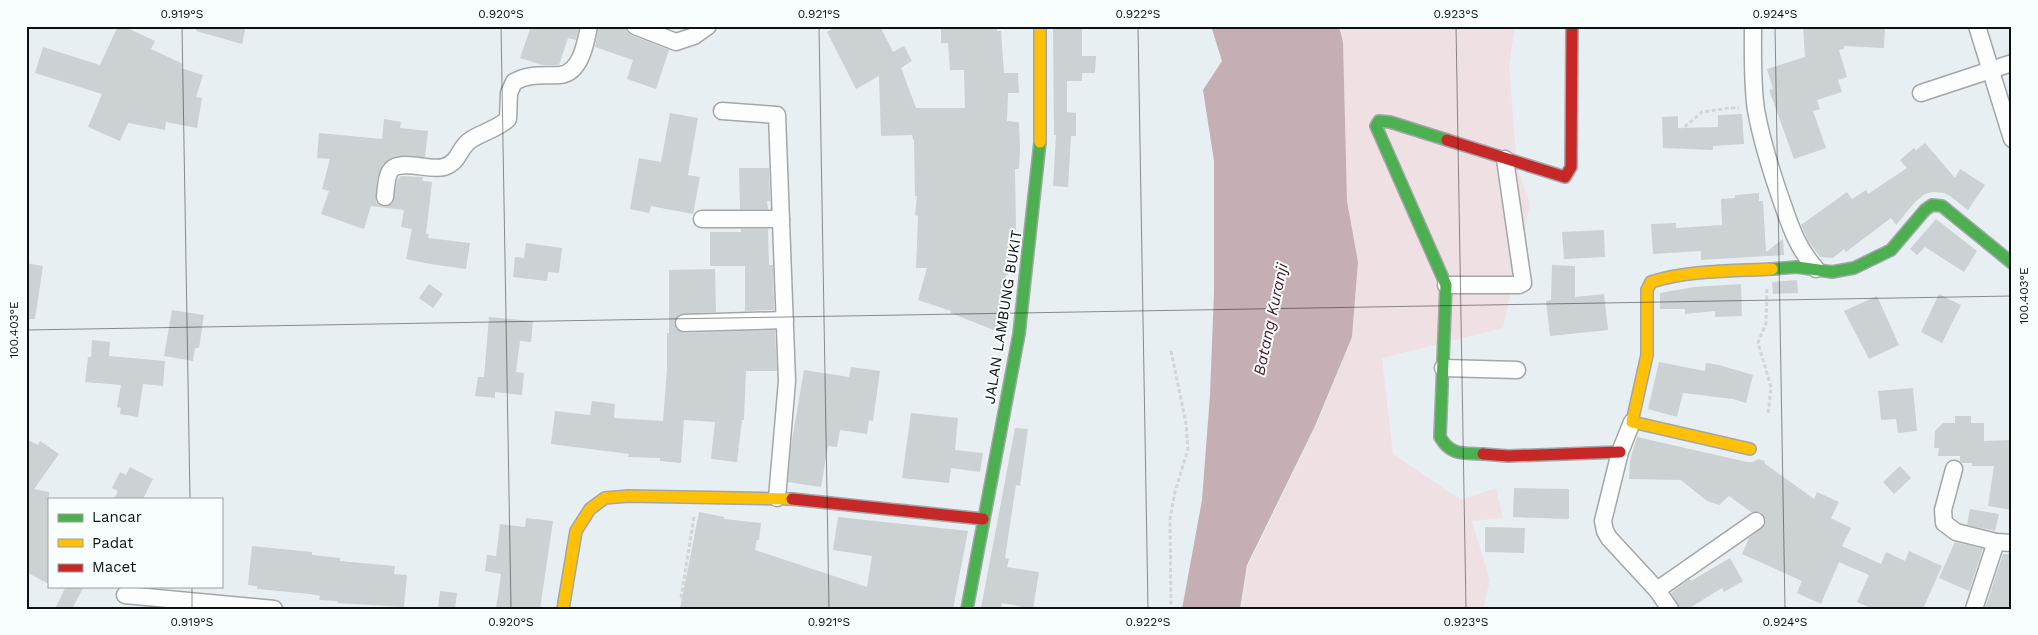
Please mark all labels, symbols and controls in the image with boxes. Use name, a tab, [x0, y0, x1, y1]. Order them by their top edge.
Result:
text: 0.919°S	[160, 7, 204, 21]
text: 0.920°S	[478, 7, 524, 21]
text: 0.921°S	[798, 7, 840, 21]
text: 0.922°S	[1116, 7, 1160, 21]
text: 0.923°S	[1434, 7, 1478, 21]
text: 0.924°S	[1753, 7, 1797, 21]
street label: JALAN LAMBUNG BUKIT	[980, 229, 1026, 405]
water label: Batang Kuranji	[1249, 260, 1292, 377]
text: 100.403°E	[2017, 267, 2031, 325]
text: 100.403°E	[7, 301, 21, 359]
legend	[48, 498, 222, 588]
text: Lancar	[92, 508, 142, 526]
text: Padat	[92, 534, 134, 552]
text: Macet	[92, 558, 137, 576]
text: 0.919°S	[170, 615, 214, 629]
text: 0.920°S	[488, 615, 534, 629]
text: 0.921°S	[808, 615, 850, 629]
text: 0.922°S	[1126, 615, 1170, 629]
text: 0.923°S	[1444, 615, 1488, 629]
text: 0.924°S	[1763, 615, 1807, 629]

